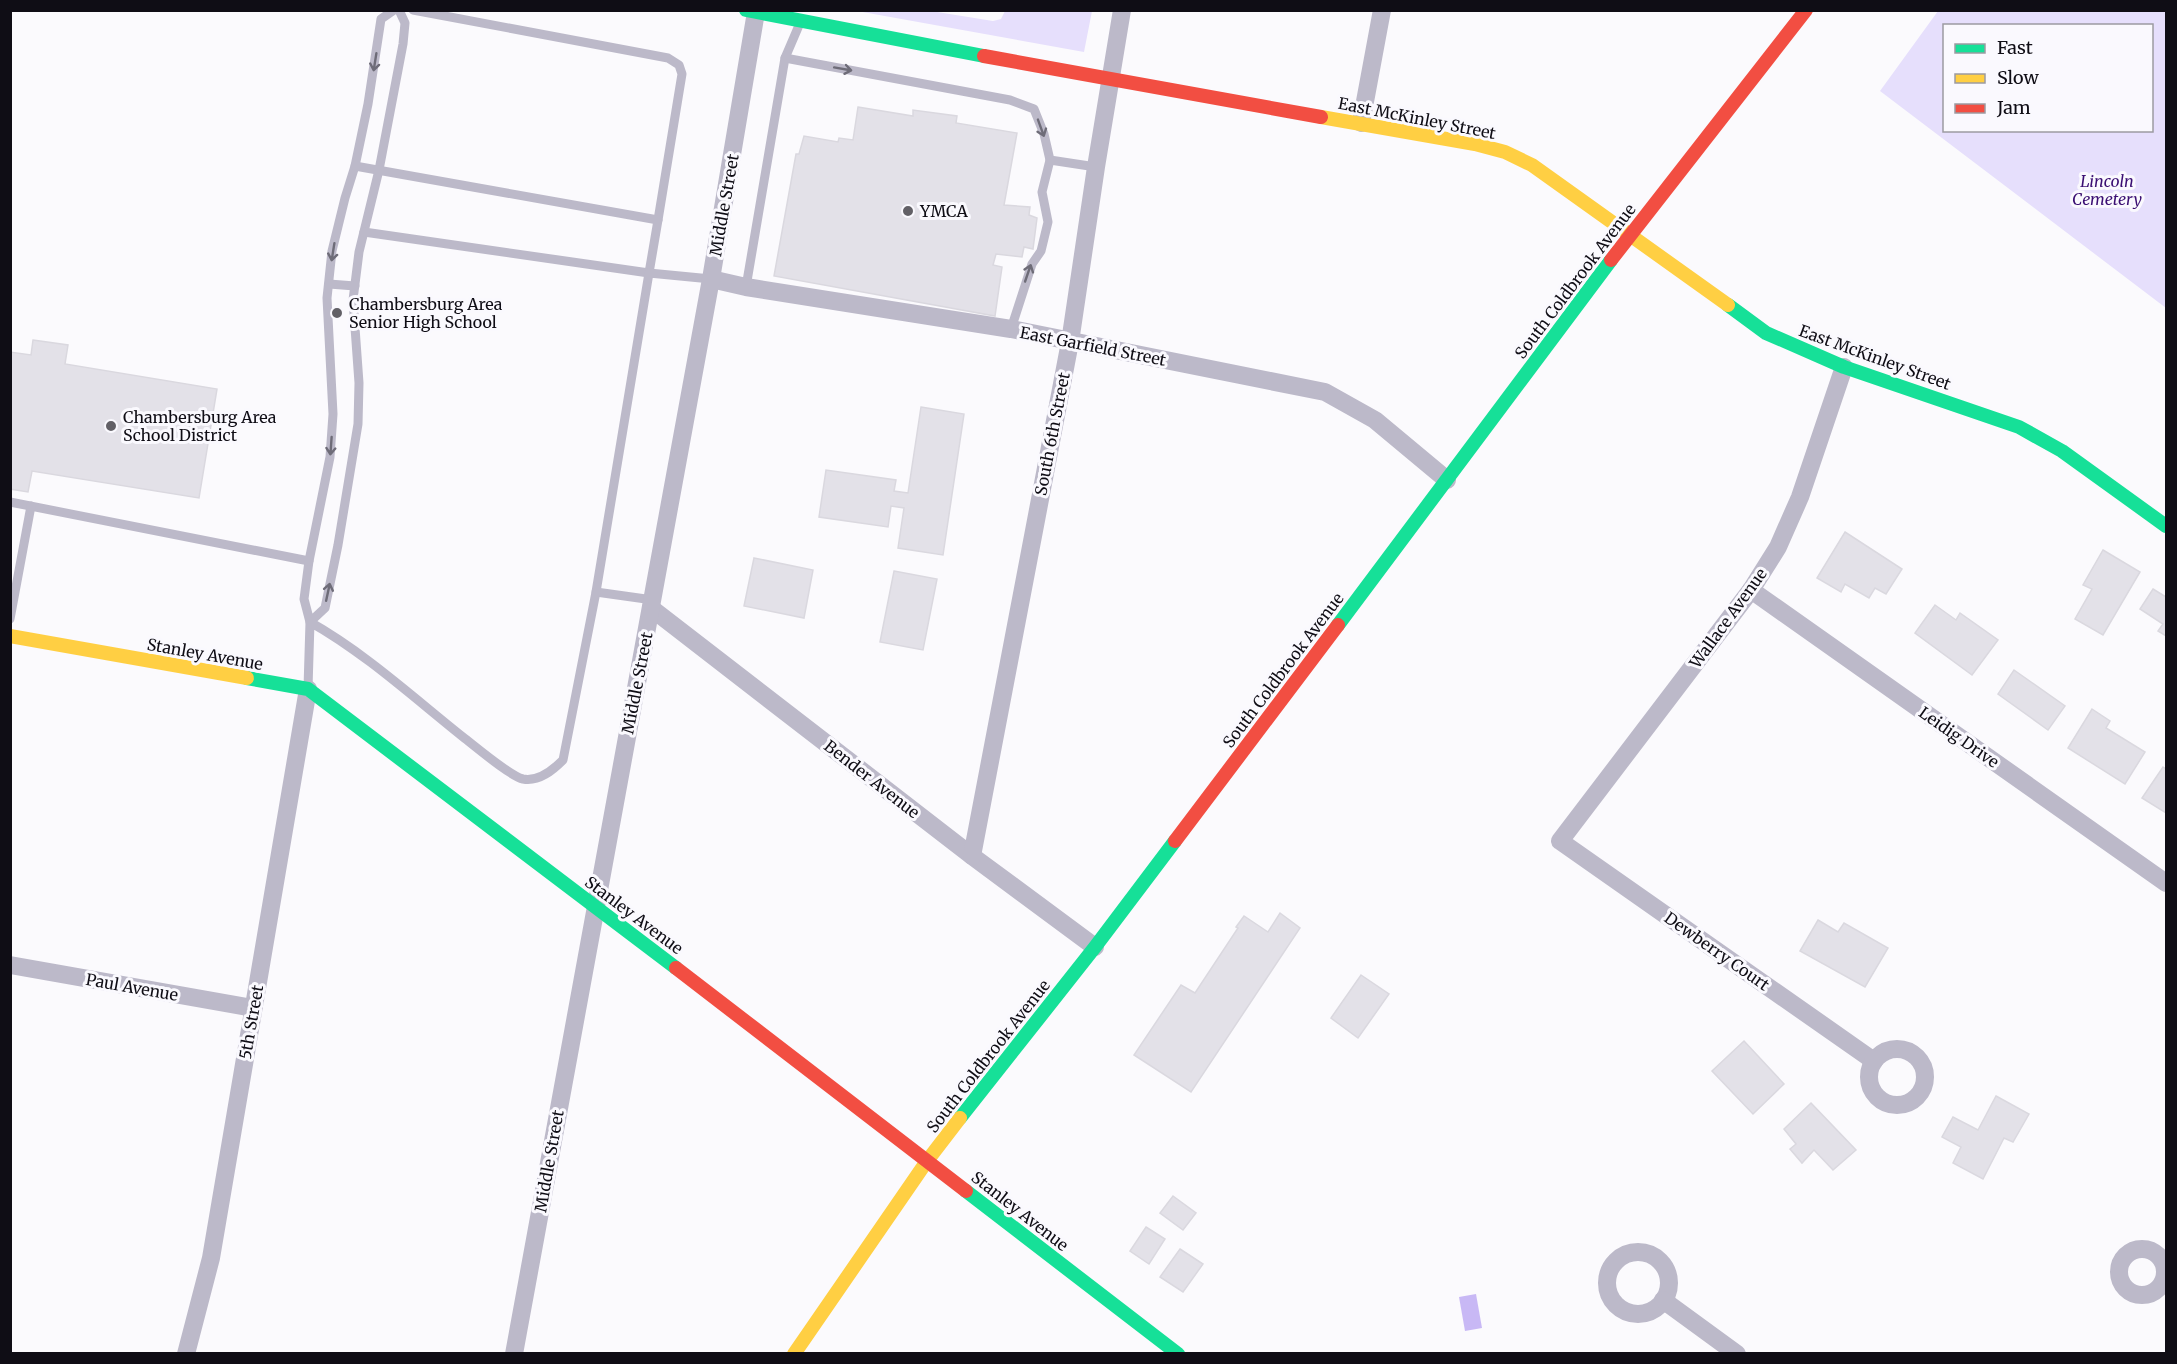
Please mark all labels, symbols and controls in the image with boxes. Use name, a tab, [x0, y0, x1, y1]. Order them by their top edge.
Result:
legend	[1943, 24, 2153, 132]
text: Fast	[1997, 36, 2033, 59]
one-way arrow	[369, 51, 380, 71]
one-way arrow	[832, 64, 852, 75]
text: Slow	[1997, 66, 2040, 89]
street label: East McKinley Street	[1336, 93, 1498, 143]
text: Jam	[1996, 96, 2031, 119]
one-way arrow	[1036, 118, 1047, 137]
street label: Middle Street	[705, 152, 743, 258]
park label: Lincoln Cemetery	[2072, 171, 2142, 209]
street label: South Coldbrook Avenue	[1510, 200, 1640, 362]
place label: YMCA	[919, 201, 968, 221]
marker: YMCA	[901, 204, 915, 218]
one-way arrow	[327, 242, 338, 261]
one-way arrow	[1024, 265, 1035, 283]
place label: Chambersburg Area Senior High School	[349, 294, 503, 332]
marker: Chambersburg Area Senior High School	[330, 306, 344, 320]
street label: East McKinley Street	[1796, 320, 1954, 394]
street label: East Garfield Street	[1018, 322, 1169, 370]
street label: South 6th Street	[1030, 370, 1074, 497]
place label: Chambersburg Area School District	[123, 407, 277, 445]
marker: Chambersburg Area School District	[104, 419, 118, 433]
one-way arrow	[325, 436, 336, 456]
street label: Wallace Avenue	[1684, 564, 1771, 673]
one-way arrow	[323, 583, 334, 602]
street label: South Coldbrook Avenue	[1218, 589, 1348, 751]
street label: Middle Street	[617, 630, 657, 736]
street label: Stanley Avenue	[145, 634, 265, 674]
street label: Leidig Drive	[1915, 702, 2003, 772]
street label: Bender Avenue	[820, 736, 924, 822]
street label: Stanley Avenue	[581, 872, 687, 958]
street label: Dewberry Court	[1661, 907, 1774, 995]
street label: Paul Avenue	[84, 969, 180, 1005]
street label: South Coldbrook Avenue	[922, 976, 1054, 1136]
street label: 5th Street	[235, 983, 268, 1061]
street label: Middle Street	[530, 1108, 568, 1214]
street label: Stanley Avenue	[968, 1167, 1072, 1255]

